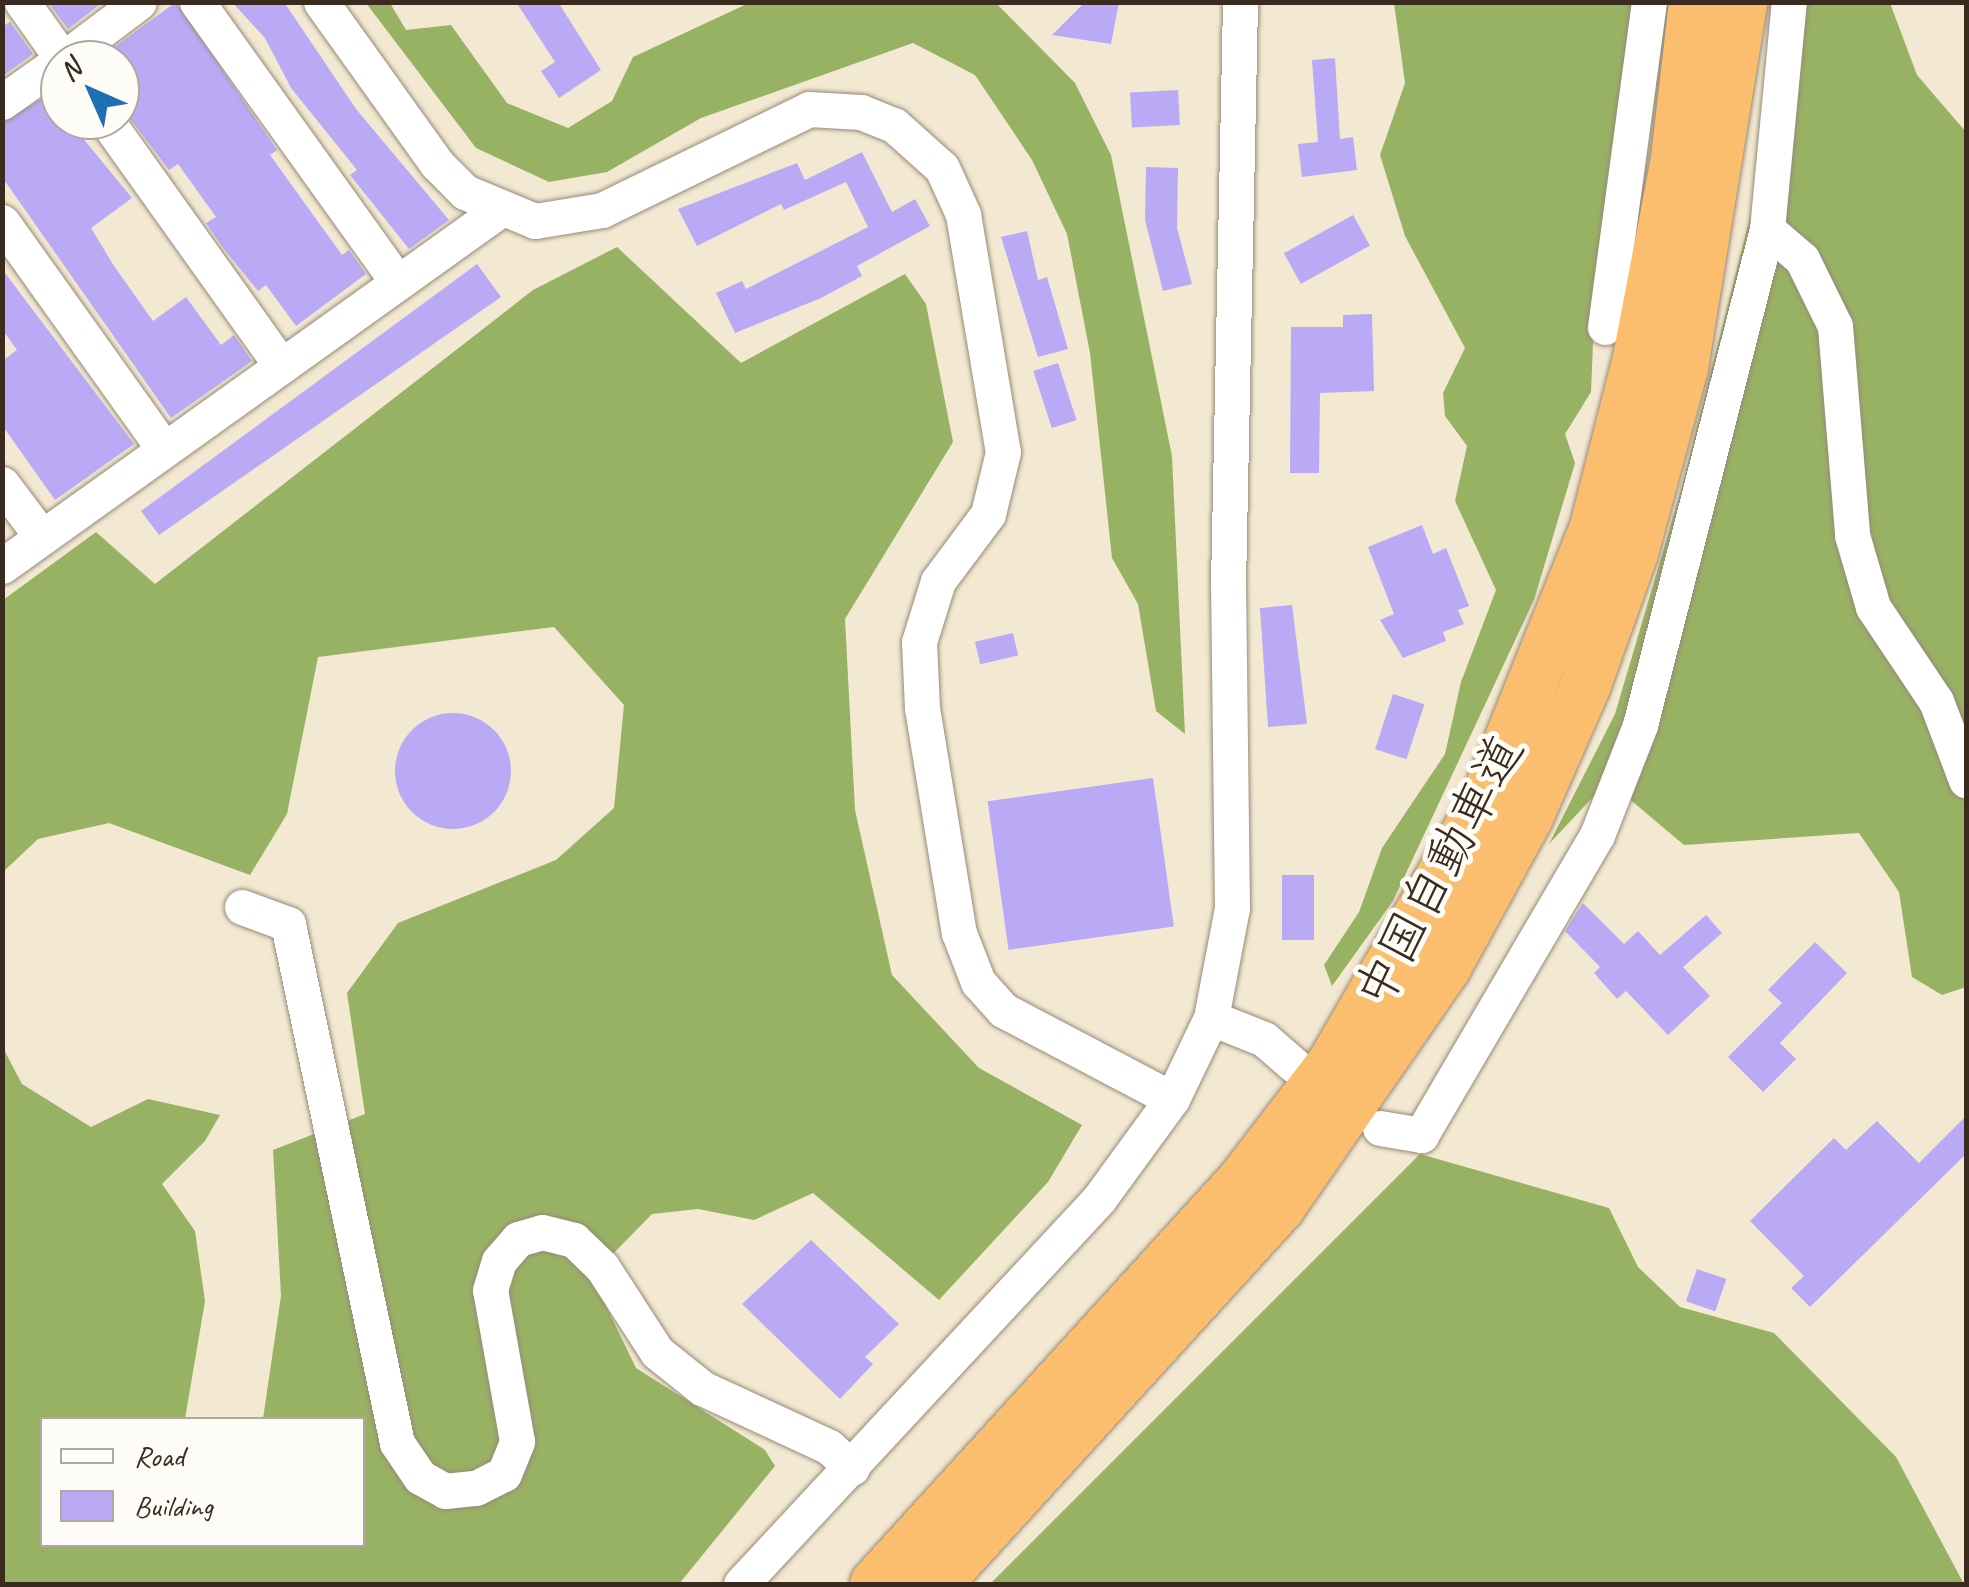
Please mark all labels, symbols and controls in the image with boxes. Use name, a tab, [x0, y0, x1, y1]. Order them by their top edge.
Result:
north arrow	[40, 40, 140, 140]
text: N	[51, 51, 88, 88]
street label: 中国自動車道	[1342, 724, 1536, 1018]
legend	[40, 1417, 365, 1547]
text: Road	[134, 1437, 184, 1475]
text: Building	[134, 1487, 213, 1525]

